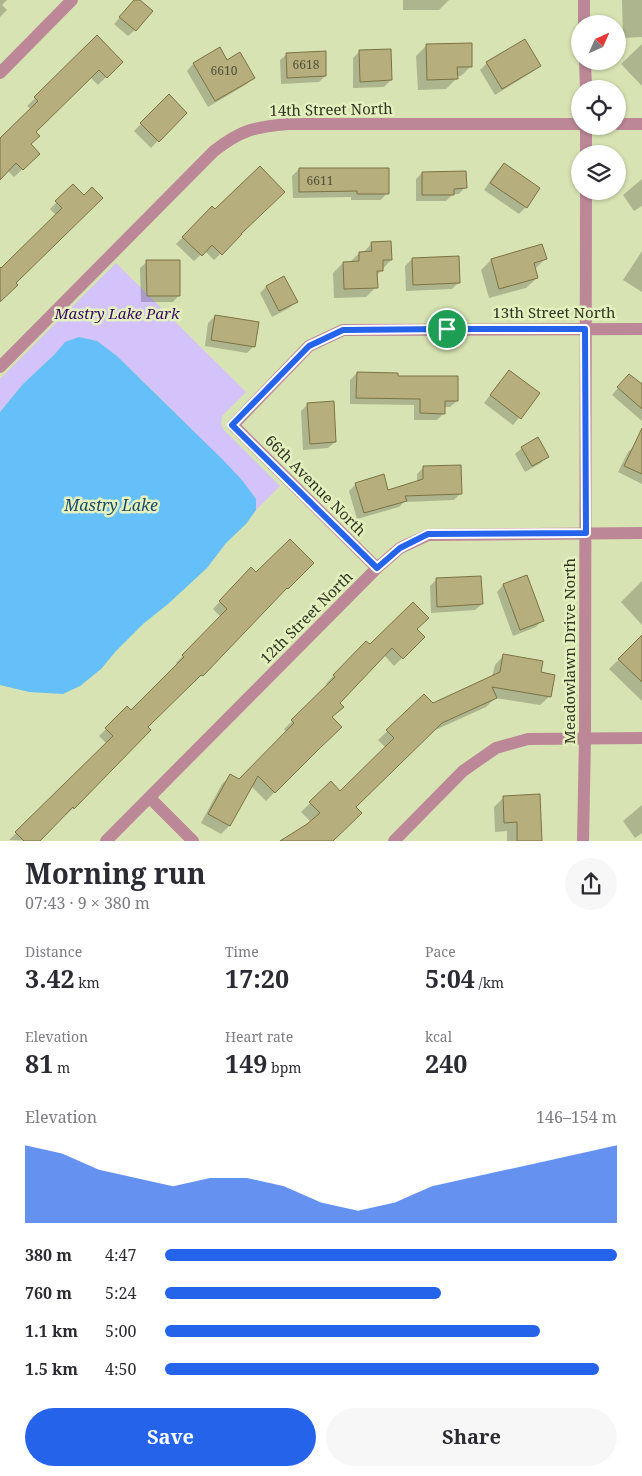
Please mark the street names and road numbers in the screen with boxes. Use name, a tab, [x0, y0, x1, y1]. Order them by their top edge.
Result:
street label: 14th Street North	[269, 98, 393, 120]
street label: 13th Street North	[492, 302, 616, 322]
street label: 66th Avenue North	[261, 430, 371, 540]
street label: Meadowlawn Drive North	[559, 557, 579, 744]
street label: 12th Street North	[255, 566, 357, 668]

